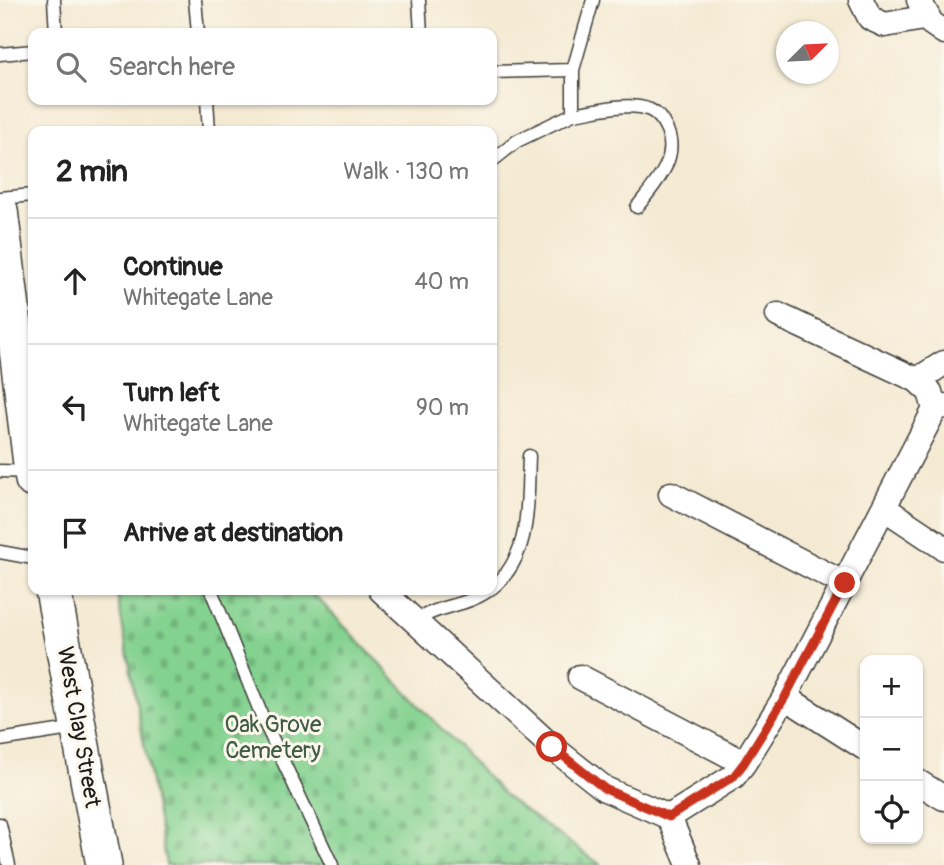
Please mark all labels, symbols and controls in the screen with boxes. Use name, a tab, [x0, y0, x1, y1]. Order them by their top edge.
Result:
north arrow	[776, 21, 839, 84]
search box	[28, 28, 497, 105]
icon: search	[52, 48, 90, 86]
text: Search here	[108, 51, 235, 83]
text: 2 min	[56, 153, 128, 190]
text: Walk · 130 m	[343, 157, 469, 186]
text: Continue	[123, 251, 223, 283]
icon: ahead	[56, 262, 94, 300]
text: 40 m	[415, 267, 469, 296]
text: Whitegate Lane	[123, 283, 273, 312]
text: Turn left	[123, 377, 219, 409]
icon: left	[56, 388, 94, 426]
text: 90 m	[416, 393, 469, 422]
text: Whitegate Lane	[123, 409, 273, 438]
icon: arrive	[56, 514, 94, 552]
text: Arrive at destination	[123, 517, 343, 549]
route end	[829, 567, 860, 598]
street label: West Clay Street	[51, 644, 108, 811]
map controls	[860, 655, 923, 844]
button: +	[860, 655, 923, 718]
park label: Oak Grove Cemetery	[225, 710, 322, 765]
button: −	[860, 718, 923, 781]
route start	[536, 731, 567, 762]
button: locate	[860, 781, 923, 844]

